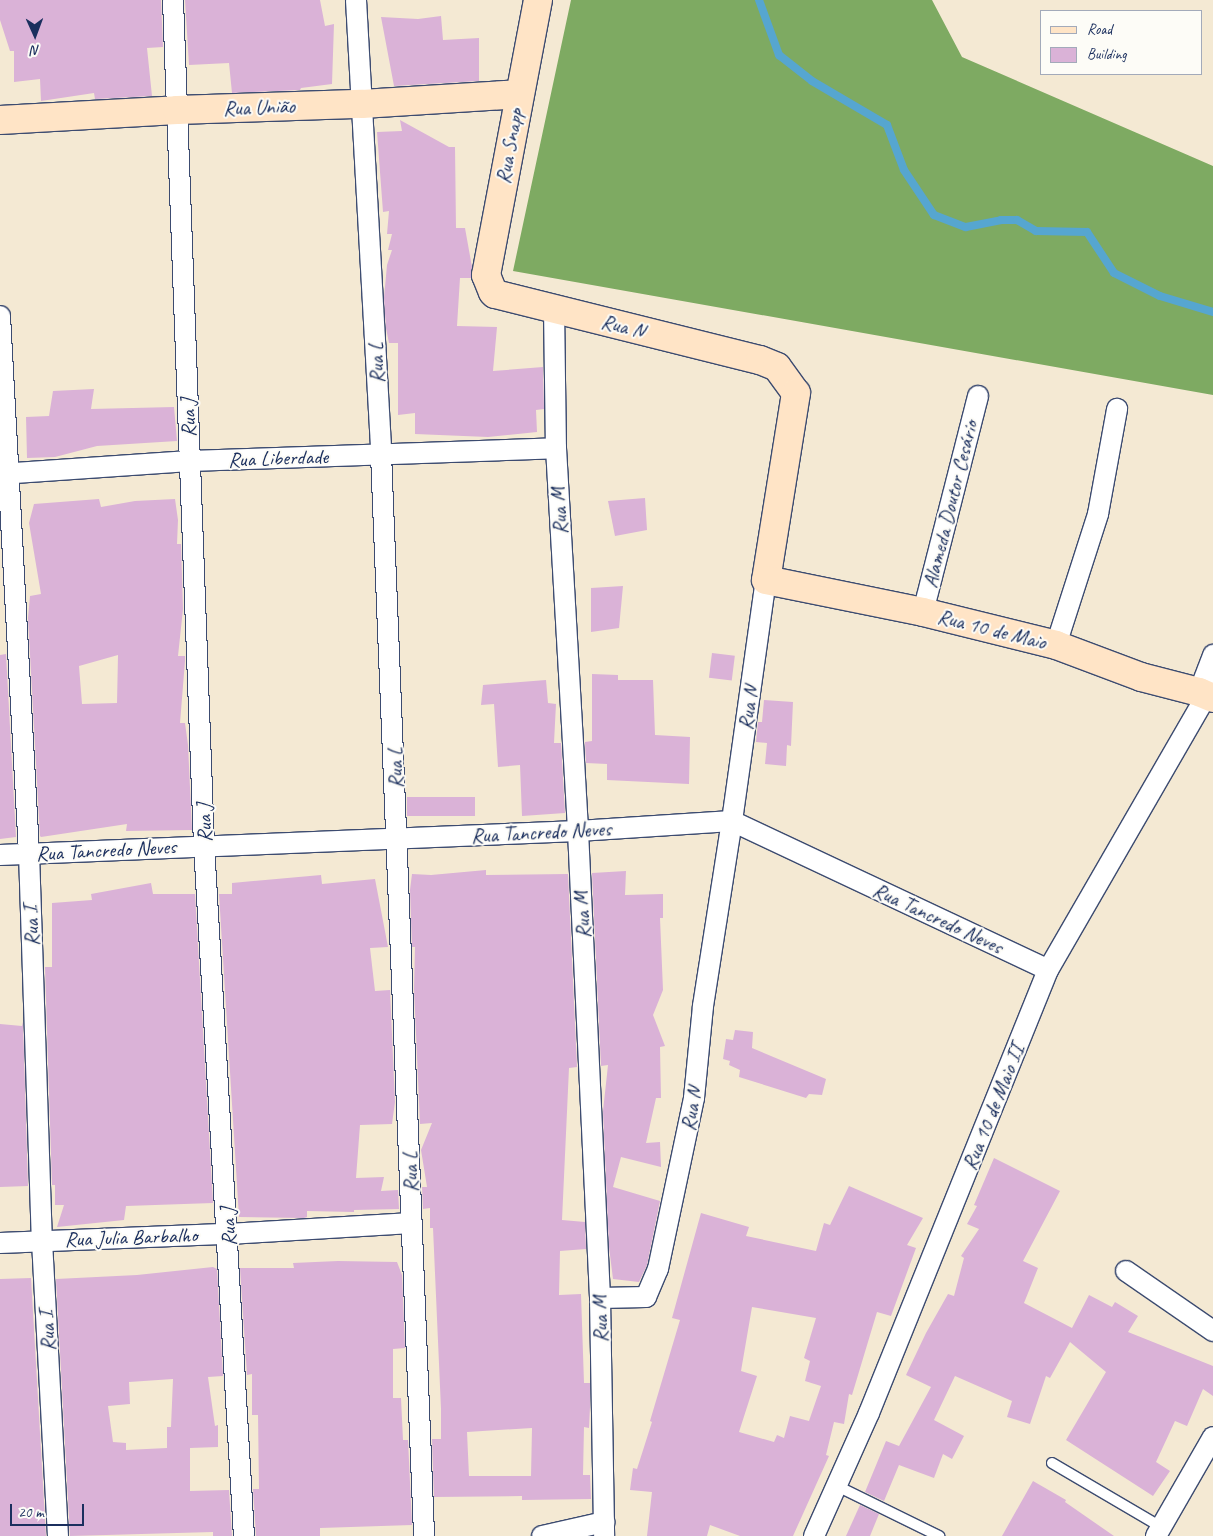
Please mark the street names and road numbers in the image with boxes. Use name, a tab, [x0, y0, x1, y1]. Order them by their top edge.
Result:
street label: Rua União	[223, 93, 295, 121]
street label: Rua Snapp	[490, 106, 528, 186]
street label: Rua N	[598, 308, 648, 344]
street label: Rua L	[362, 342, 390, 384]
street label: Rua J	[175, 398, 201, 438]
street label: Alameda Doutor Cesário	[917, 418, 983, 590]
street label: Rua Liberdade	[227, 444, 329, 472]
street label: Rua M	[545, 487, 573, 535]
street label: Rua 10 de Maio	[935, 603, 1049, 655]
street label: Rua N	[732, 684, 764, 732]
street label: Rua L	[382, 747, 408, 789]
street label: Rua J	[191, 803, 217, 843]
street label: Rua Tancredo Neves	[470, 816, 612, 848]
street label: Rua Tancredo Neves	[35, 834, 177, 866]
street label: Rua Tancredo Neves	[869, 877, 1007, 959]
street label: Rua M	[568, 891, 596, 939]
street label: Rua I	[18, 905, 44, 947]
street label: Rua 10 de Maio II	[956, 1040, 1030, 1174]
street label: Rua N	[675, 1085, 707, 1133]
street label: Rua L	[397, 1151, 423, 1193]
street label: Rua J	[214, 1207, 242, 1247]
street label: Rua Julia Barbalho	[64, 1222, 198, 1252]
street label: Rua M	[587, 1295, 613, 1343]
street label: Rua I	[33, 1310, 61, 1352]

